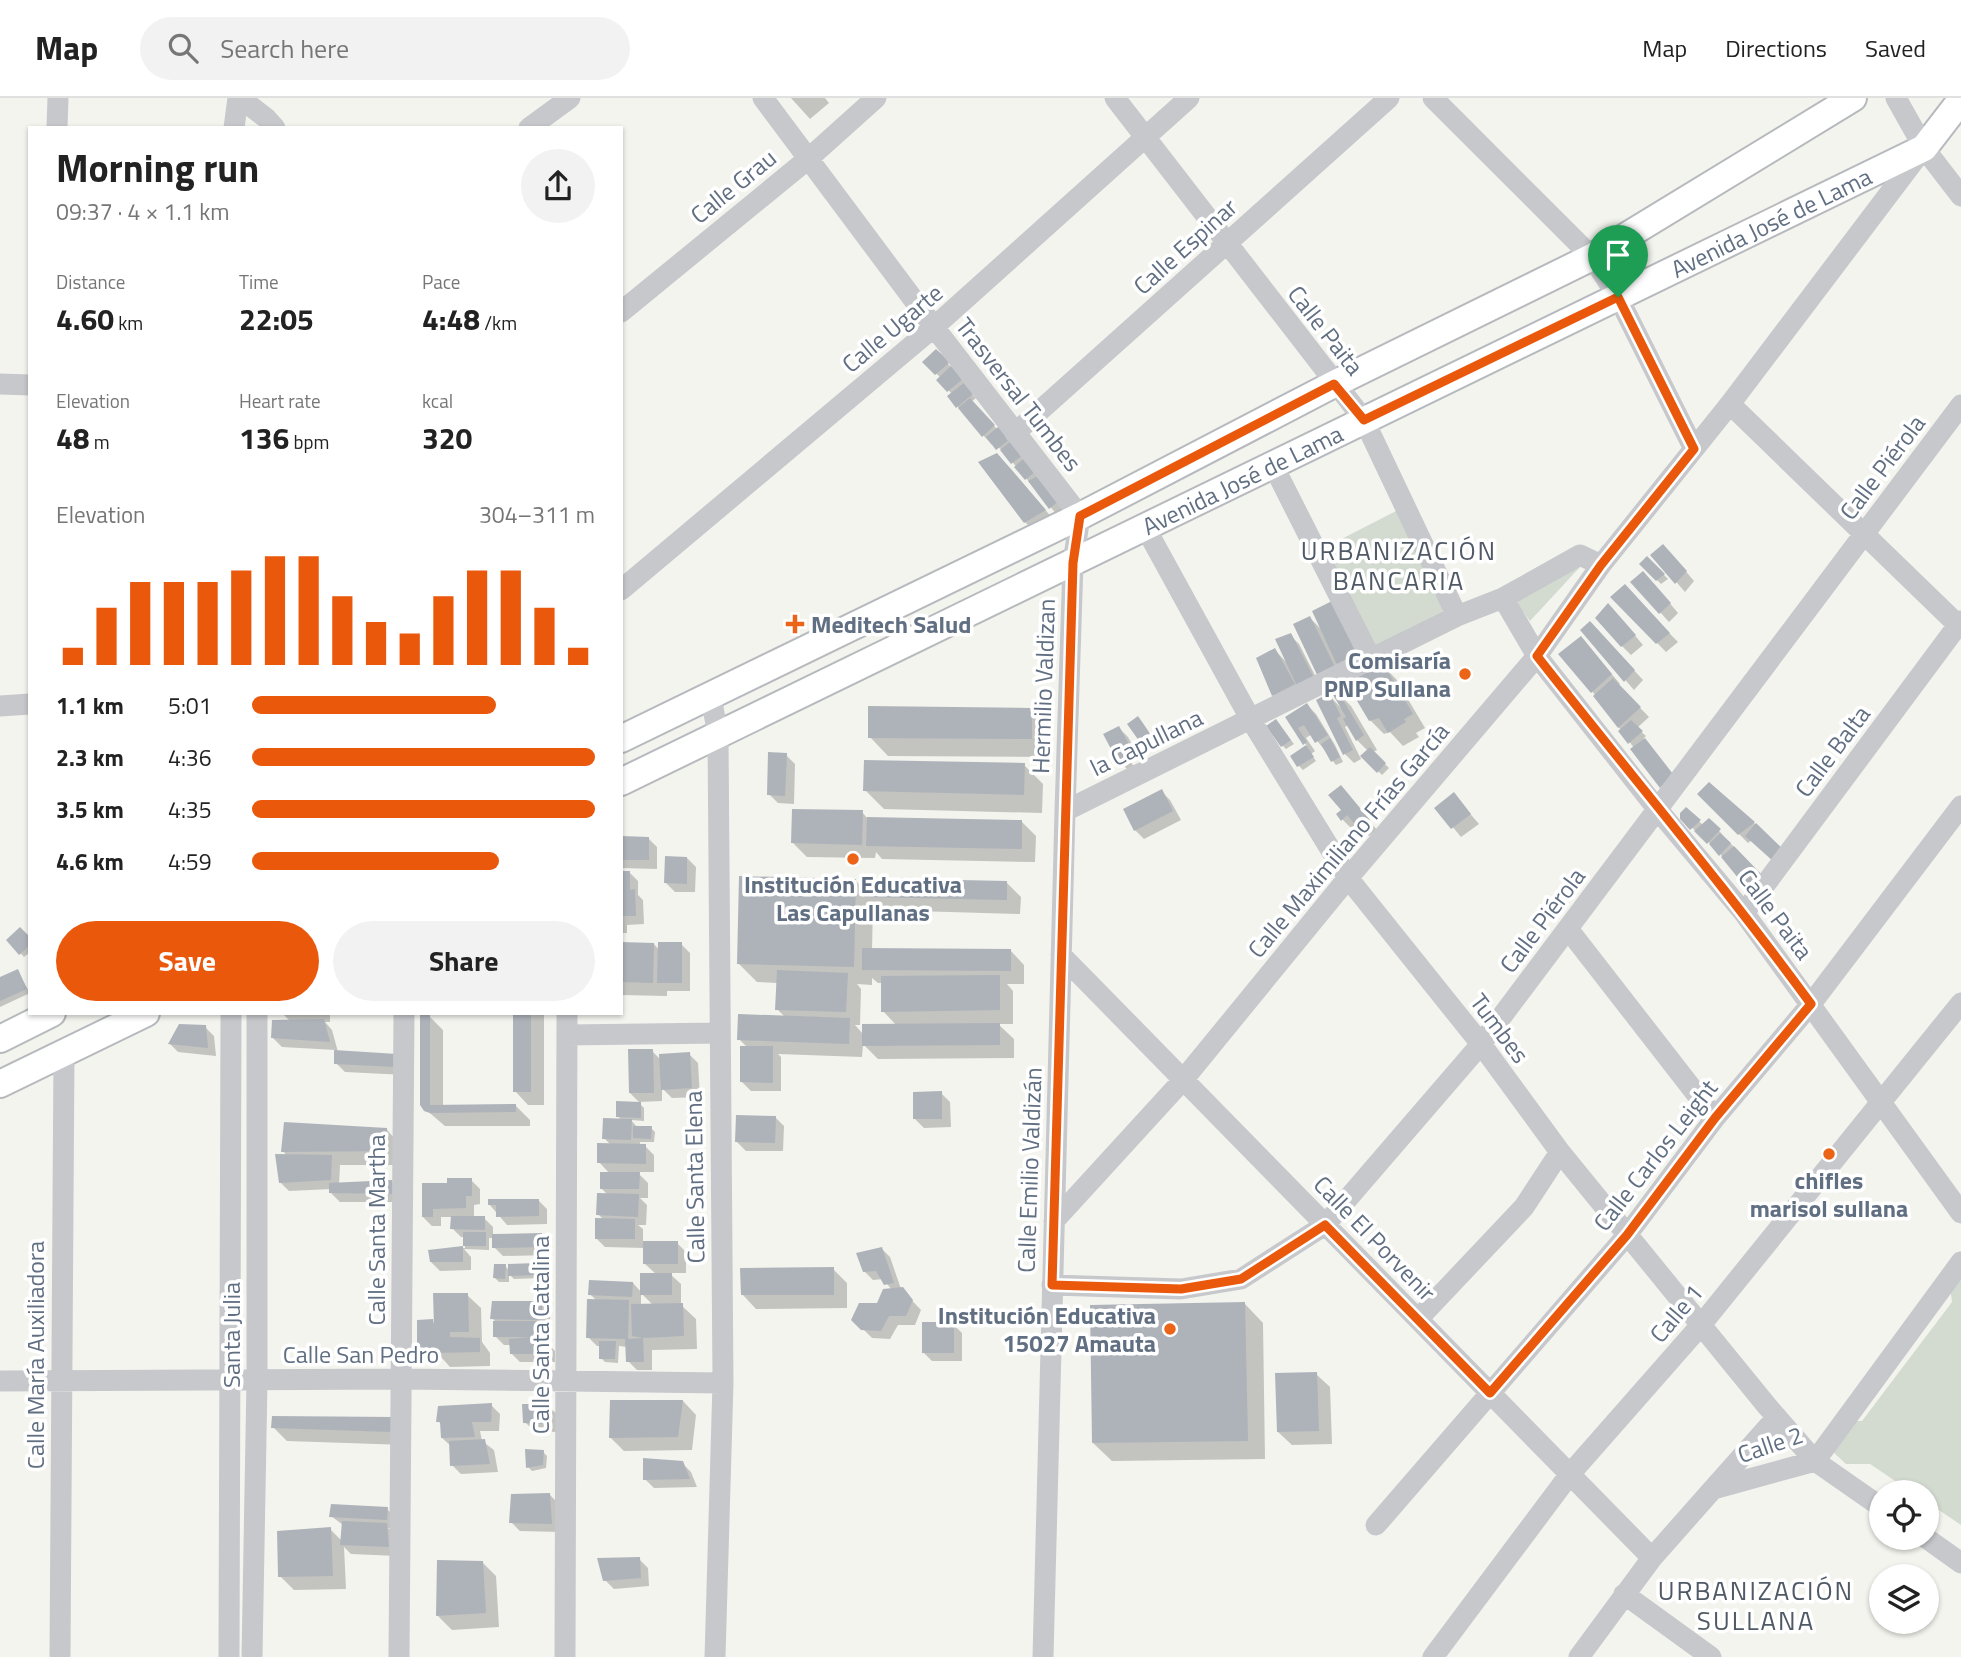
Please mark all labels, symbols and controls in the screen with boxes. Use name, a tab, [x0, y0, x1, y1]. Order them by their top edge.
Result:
search box	[140, 17, 630, 80]
text: Map	[35, 23, 98, 73]
icon: search	[164, 29, 202, 67]
text: Search here	[220, 29, 349, 68]
text: Map	[1642, 30, 1687, 66]
text: Directions	[1725, 30, 1827, 66]
text: Saved	[1865, 30, 1926, 66]
text: Morning run	[56, 139, 259, 197]
street label: Calle Grau	[682, 140, 784, 232]
button: share	[521, 149, 595, 223]
street label: Avenida José de Lama	[1665, 158, 1878, 287]
street label: Calle Espinar	[1125, 189, 1245, 303]
text: 09:37 · 4 × 1.1 km	[56, 194, 230, 229]
pin	[1588, 225, 1648, 297]
icon: arrive	[1599, 236, 1637, 274]
text: Distance	[56, 267, 125, 296]
text: Time	[239, 267, 279, 296]
text: Pace	[422, 267, 460, 296]
street label: Calle Ugarte	[834, 275, 950, 381]
street label: Calle Paita	[1279, 277, 1373, 383]
text: 4.60	[56, 296, 114, 342]
text: 22:05	[239, 296, 314, 342]
text: 4:48	[422, 296, 480, 342]
text: km	[114, 308, 143, 337]
text: /km	[480, 308, 517, 337]
street label: Trasversal Tumbes	[947, 309, 1091, 479]
text: Elevation	[56, 386, 130, 415]
text: Heart rate	[239, 386, 321, 415]
text: kcal	[422, 386, 453, 415]
street label: Calle Piérola	[1830, 407, 1934, 527]
text: 48	[56, 415, 90, 461]
text: 136	[239, 415, 289, 461]
text: 320	[422, 415, 472, 461]
street label: Avenida José de Lama	[1136, 415, 1349, 544]
text: m	[90, 427, 110, 456]
text: bpm	[289, 427, 329, 456]
text: Elevation	[56, 497, 145, 532]
text: 304–311 m	[479, 497, 595, 532]
district label: URBANIZACIÓN BANCARIA	[1301, 531, 1497, 600]
street label: Hermilio Valdizan	[1022, 598, 1064, 774]
place label: Meditech Salud	[811, 606, 972, 642]
marker: Meditech Salud	[785, 614, 805, 634]
place label: Comisaría PNP Sullana	[1324, 642, 1451, 706]
marker: Comisaría PNP Sullana	[1457, 666, 1473, 682]
text: 1.1 km	[56, 688, 124, 723]
text: 5:01	[168, 688, 212, 723]
street label: Calle Balta	[1786, 698, 1878, 804]
street label: la Capullana	[1084, 699, 1208, 785]
street label: Calle Maximiliano Frías García	[1239, 714, 1457, 966]
text: 2.3 km	[56, 740, 124, 775]
text: 4:36	[168, 740, 212, 775]
text: 3.5 km	[56, 792, 124, 827]
text: 4:35	[168, 792, 212, 827]
text: 4.6 km	[56, 844, 124, 879]
text: 4:59	[168, 844, 212, 879]
marker: Institución Educativa Las Capullanas	[845, 851, 861, 867]
street label: Calle Piérola	[1490, 860, 1594, 980]
street label: Calle Paita	[1730, 861, 1822, 967]
place label: Institución Educativa Las Capullanas	[744, 866, 962, 930]
button: Save	[56, 921, 319, 1001]
button: Share	[333, 921, 595, 1001]
street label: Tumbes	[1462, 986, 1538, 1070]
street label: Calle Emilio Valdizán	[1007, 1067, 1051, 1273]
street label: Calle Carlos Leight	[1584, 1071, 1726, 1239]
street label: Calle Santa Elena	[674, 1090, 714, 1264]
street label: Calle Santa Martha	[358, 1135, 394, 1325]
marker: chifles marisol sullana	[1821, 1146, 1837, 1162]
place label: chifles marisol sullana	[1750, 1162, 1908, 1226]
street label: Calle El Porvenir	[1306, 1167, 1444, 1309]
street label: Calle Santa Catalina	[522, 1236, 558, 1434]
street label: Calle María Auxiliadora	[17, 1241, 53, 1469]
street label: Calle 1	[1641, 1276, 1711, 1350]
street label: Santa Julia	[213, 1282, 249, 1388]
place label: Institución Educativa 15027 Amauta	[938, 1297, 1156, 1361]
marker: Institución Educativa 15027 Amauta	[1162, 1321, 1178, 1337]
street label: Calle San Pedro	[283, 1336, 439, 1372]
street label: Calle 2	[1732, 1416, 1808, 1472]
map controls	[1869, 1480, 1939, 1634]
button: locate	[1869, 1480, 1939, 1550]
button: layers	[1869, 1564, 1939, 1634]
district label: URBANIZACIÓN SULLANA	[1658, 1571, 1854, 1640]

